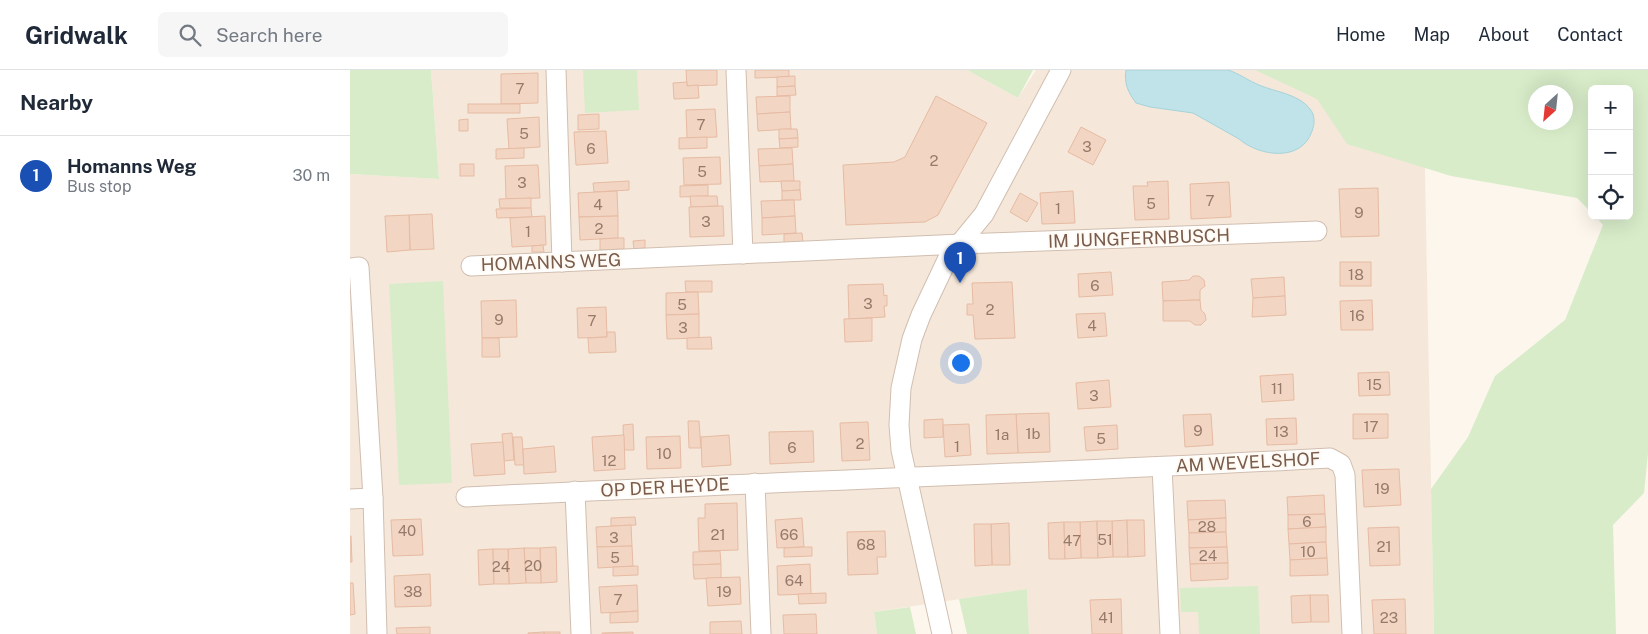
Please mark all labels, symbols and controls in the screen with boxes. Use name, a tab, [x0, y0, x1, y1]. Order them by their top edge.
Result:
search box	[158, 12, 508, 57]
text: Gridwalk	[25, 21, 128, 49]
icon: search	[176, 21, 204, 49]
text: Search here	[216, 24, 323, 46]
text: Home	[1336, 24, 1386, 45]
text: Map	[1414, 24, 1450, 45]
text: About	[1478, 24, 1529, 45]
text: Contact	[1557, 24, 1623, 45]
house number: 7	[515, 80, 525, 97]
north arrow	[1528, 85, 1573, 130]
map controls	[1588, 85, 1633, 220]
button: +	[1588, 85, 1633, 130]
text: Nearby	[20, 90, 93, 115]
house number: 7	[696, 116, 706, 133]
house number: 5	[519, 125, 529, 142]
button: −	[1588, 130, 1633, 175]
house number: 3	[1082, 138, 1092, 155]
house number: 6	[586, 140, 596, 157]
house number: 2	[930, 152, 939, 169]
text: Homanns Weg	[67, 155, 196, 177]
house number: 5	[697, 163, 707, 180]
text: 1	[33, 166, 39, 185]
text: 30 m	[293, 166, 330, 185]
house number: 3	[517, 174, 527, 191]
button: locate	[1588, 175, 1633, 220]
text: Bus stop	[67, 177, 131, 196]
house number: 7	[1205, 192, 1215, 209]
house number: 5	[1146, 195, 1156, 212]
house number: 4	[593, 196, 603, 213]
house number: 1	[1055, 200, 1061, 217]
house number: 9	[1354, 204, 1364, 221]
house number: 3	[701, 213, 711, 230]
house number: 2	[595, 220, 604, 237]
house number: 1	[525, 223, 531, 240]
street label: IM JUNGFERNBUSCH	[1048, 224, 1230, 252]
pin: 1	[944, 242, 976, 283]
street label: HOMANNS WEG	[480, 249, 622, 275]
house number: 18	[1348, 266, 1364, 283]
house number: 6	[1090, 277, 1100, 294]
house number: 3	[863, 295, 873, 312]
house number: 5	[677, 296, 687, 313]
house number: 2	[986, 301, 995, 318]
house number: 16	[1349, 307, 1365, 324]
house number: 9	[494, 311, 504, 328]
house number: 7	[587, 312, 597, 329]
house number: 4	[1087, 317, 1097, 334]
house number: 3	[678, 319, 688, 336]
your location	[948, 350, 974, 376]
house number: 15	[1366, 376, 1382, 393]
house number: 11	[1271, 380, 1283, 397]
house number: 3	[1089, 387, 1099, 404]
house number: 17	[1363, 418, 1379, 435]
house number: 9	[1193, 422, 1203, 439]
house number: 13	[1273, 423, 1289, 440]
house number: 1b	[1025, 425, 1041, 442]
house number: 1a	[995, 426, 1009, 443]
house number: 5	[1096, 430, 1106, 447]
house number: 2	[856, 435, 865, 452]
house number: 1	[954, 438, 960, 455]
house number: 6	[787, 439, 797, 456]
house number: 10	[656, 445, 672, 462]
street label: AM WEVELSHOF	[1175, 448, 1321, 476]
house number: 12	[601, 452, 617, 469]
street label: OP DER HEYDE	[600, 473, 730, 501]
house number: 19	[1374, 480, 1390, 497]
house number: 6	[1302, 513, 1312, 530]
house number: 28	[1198, 518, 1216, 535]
house number: 40	[398, 522, 416, 539]
house number: 21	[710, 526, 726, 543]
house number: 66	[780, 526, 798, 543]
house number: 3	[609, 529, 619, 546]
house number: 51	[1097, 531, 1113, 548]
house number: 47	[1063, 532, 1081, 549]
house number: 68	[857, 536, 875, 553]
house number: 21	[1376, 538, 1392, 555]
house number: 10	[1300, 543, 1316, 560]
house number: 24	[1199, 547, 1217, 564]
house number: 5	[610, 549, 620, 566]
house number: 20	[524, 557, 542, 574]
house number: 24	[492, 558, 510, 575]
house number: 64	[785, 572, 803, 589]
house number: 38	[403, 583, 423, 600]
house number: 19	[716, 583, 732, 600]
house number: 7	[613, 591, 623, 608]
house number: 41	[1098, 609, 1114, 626]
house number: 23	[1380, 609, 1398, 626]

